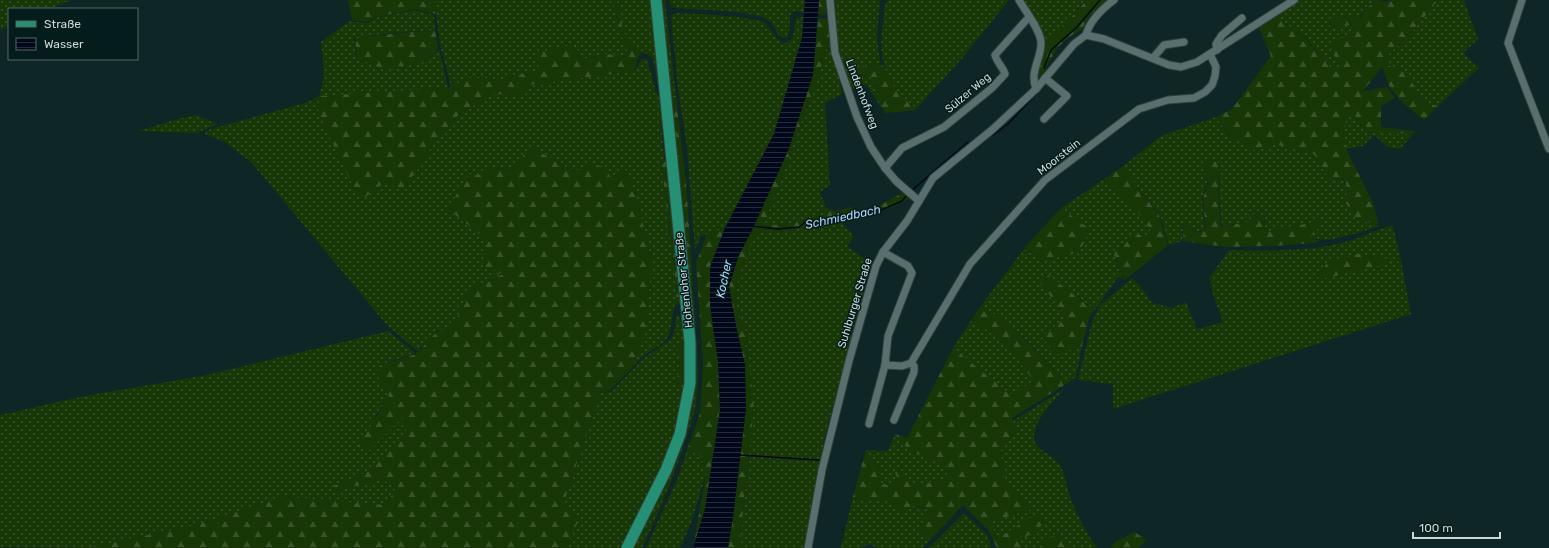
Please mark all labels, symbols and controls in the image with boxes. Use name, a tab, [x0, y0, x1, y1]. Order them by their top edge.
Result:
legend	[8, 8, 138, 60]
text: Straße	[44, 17, 81, 31]
text: Wasser	[44, 37, 84, 51]
street label: Lindenhofweg	[843, 57, 881, 131]
street label: Sülzer Weg	[943, 70, 993, 116]
street label: Moorstein	[1035, 136, 1083, 178]
water label: Schmiedbach	[804, 202, 882, 232]
street label: Hohenloher Straße	[673, 232, 695, 328]
street label: Suhlburger Straße	[835, 256, 875, 350]
water label: Kocher	[713, 258, 735, 299]
scale bar	[1413, 514, 1500, 540]
text: 100 m	[1419, 521, 1453, 535]

